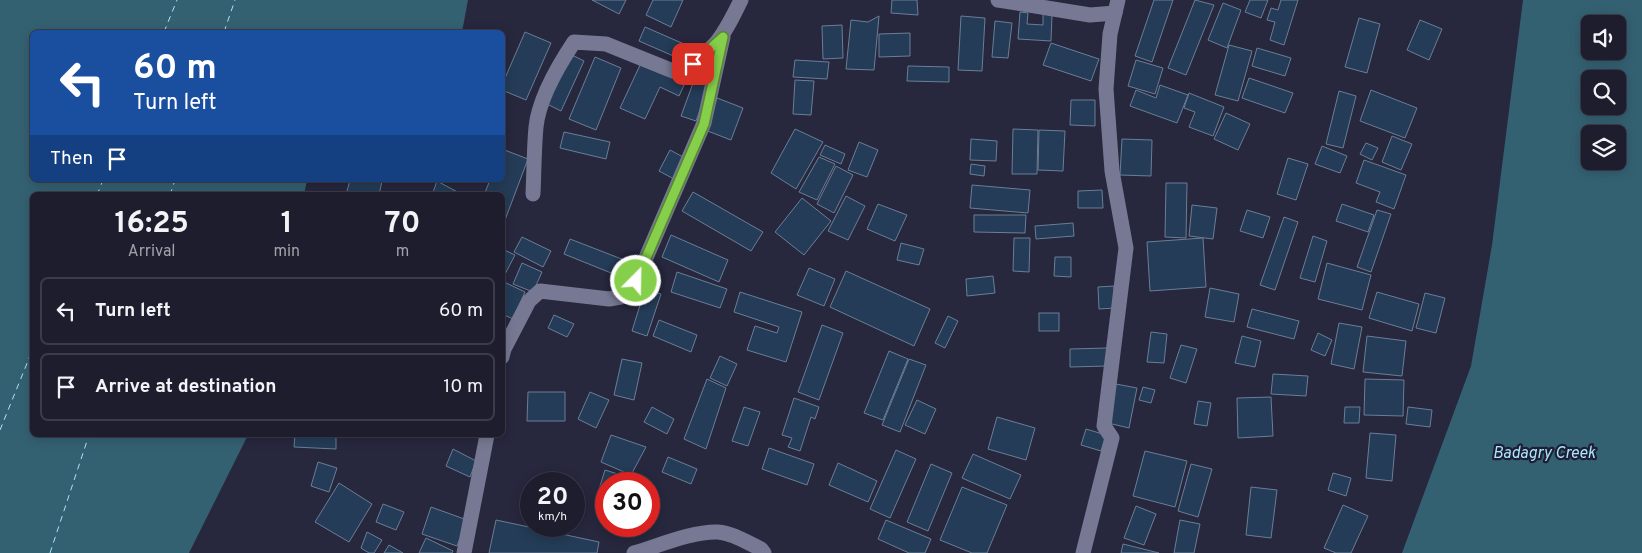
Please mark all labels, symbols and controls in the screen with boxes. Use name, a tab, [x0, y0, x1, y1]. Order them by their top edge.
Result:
map controls	[1581, 15, 1626, 170]
button: sound	[1581, 15, 1626, 60]
pin	[672, 43, 714, 85]
text: 60 m	[133, 47, 217, 91]
icon: left	[50, 50, 115, 115]
icon: arrive	[679, 50, 707, 78]
button: search	[1581, 70, 1626, 115]
text: Turn left	[133, 90, 216, 117]
button: layers	[1581, 125, 1626, 170]
icon: arrive	[103, 145, 131, 173]
text: Then	[50, 147, 93, 171]
text: 16:25	[115, 206, 189, 243]
text: 1	[281, 206, 293, 243]
text: 70	[385, 206, 420, 243]
text: Arrival	[128, 242, 176, 262]
text: min	[273, 242, 300, 262]
text: m	[396, 242, 409, 262]
position arrow	[609, 254, 661, 306]
icon: left	[52, 297, 80, 325]
text: Turn left	[95, 299, 171, 323]
text: 60 m	[439, 299, 483, 323]
icon: arrive	[52, 373, 80, 401]
text: Arrive at destination	[95, 375, 276, 399]
text: 10 m	[443, 375, 483, 399]
water label: Badagry Creek	[1493, 444, 1596, 464]
speed limit sign: 30	[595, 472, 660, 537]
text: 20	[537, 482, 568, 514]
text: km/h	[538, 509, 567, 525]

